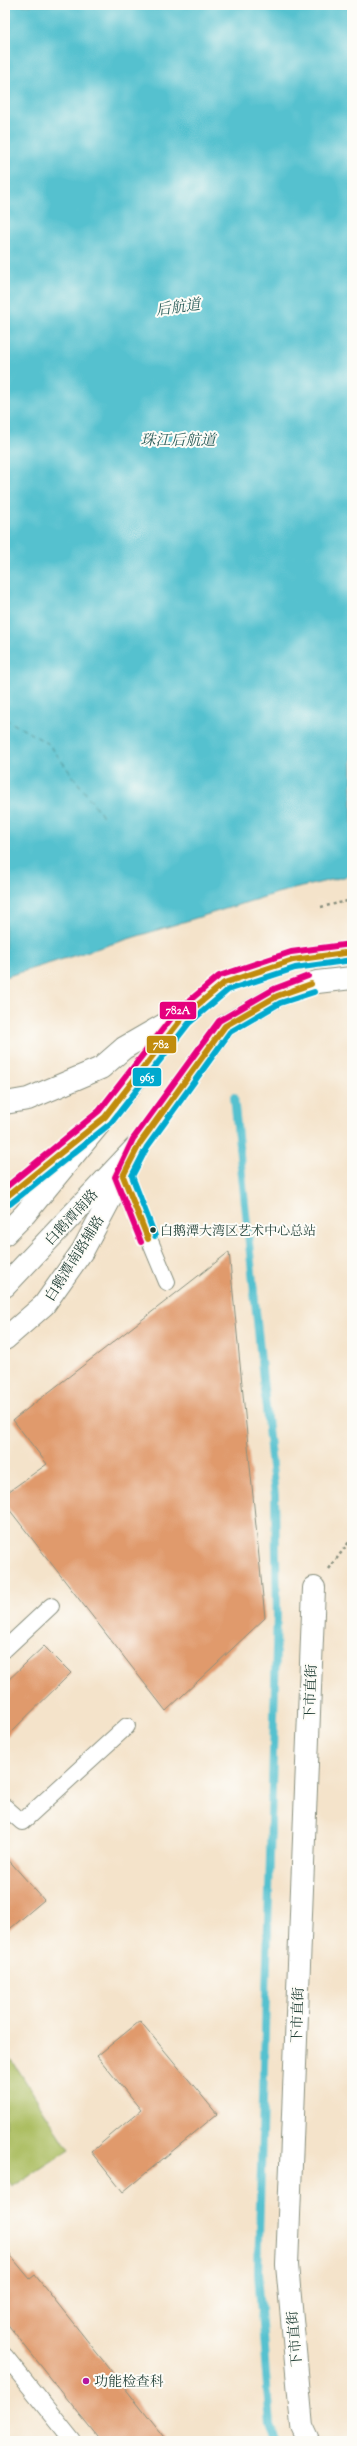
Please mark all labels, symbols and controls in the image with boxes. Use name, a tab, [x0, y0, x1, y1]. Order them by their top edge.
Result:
water label: 后航道	[154, 295, 204, 322]
water label: 珠江后航道	[140, 431, 217, 452]
line badge: 782A	[159, 1001, 197, 1020]
text: 782A	[166, 1003, 191, 1019]
line badge: 782	[146, 1035, 177, 1054]
text: 782	[153, 1037, 170, 1053]
line badge: 965	[132, 1067, 162, 1087]
text: 965	[140, 1070, 155, 1086]
street label: 白鹅潭南路	[41, 1186, 104, 1251]
street label: 白鹅潭南路辅路	[41, 1212, 110, 1306]
place label: 白鹅潭大湾区艺术中心总站	[160, 1223, 316, 1241]
marker: 白鹅潭大湾区艺术中心总站	[148, 1225, 158, 1235]
street label: 下市直街	[301, 1664, 323, 1720]
street label: 下市直街	[288, 1987, 310, 2043]
street label: 下市直街	[284, 2310, 308, 2368]
place label: 功能检查科	[94, 2373, 164, 2393]
marker: 功能检查科	[81, 2376, 91, 2386]

